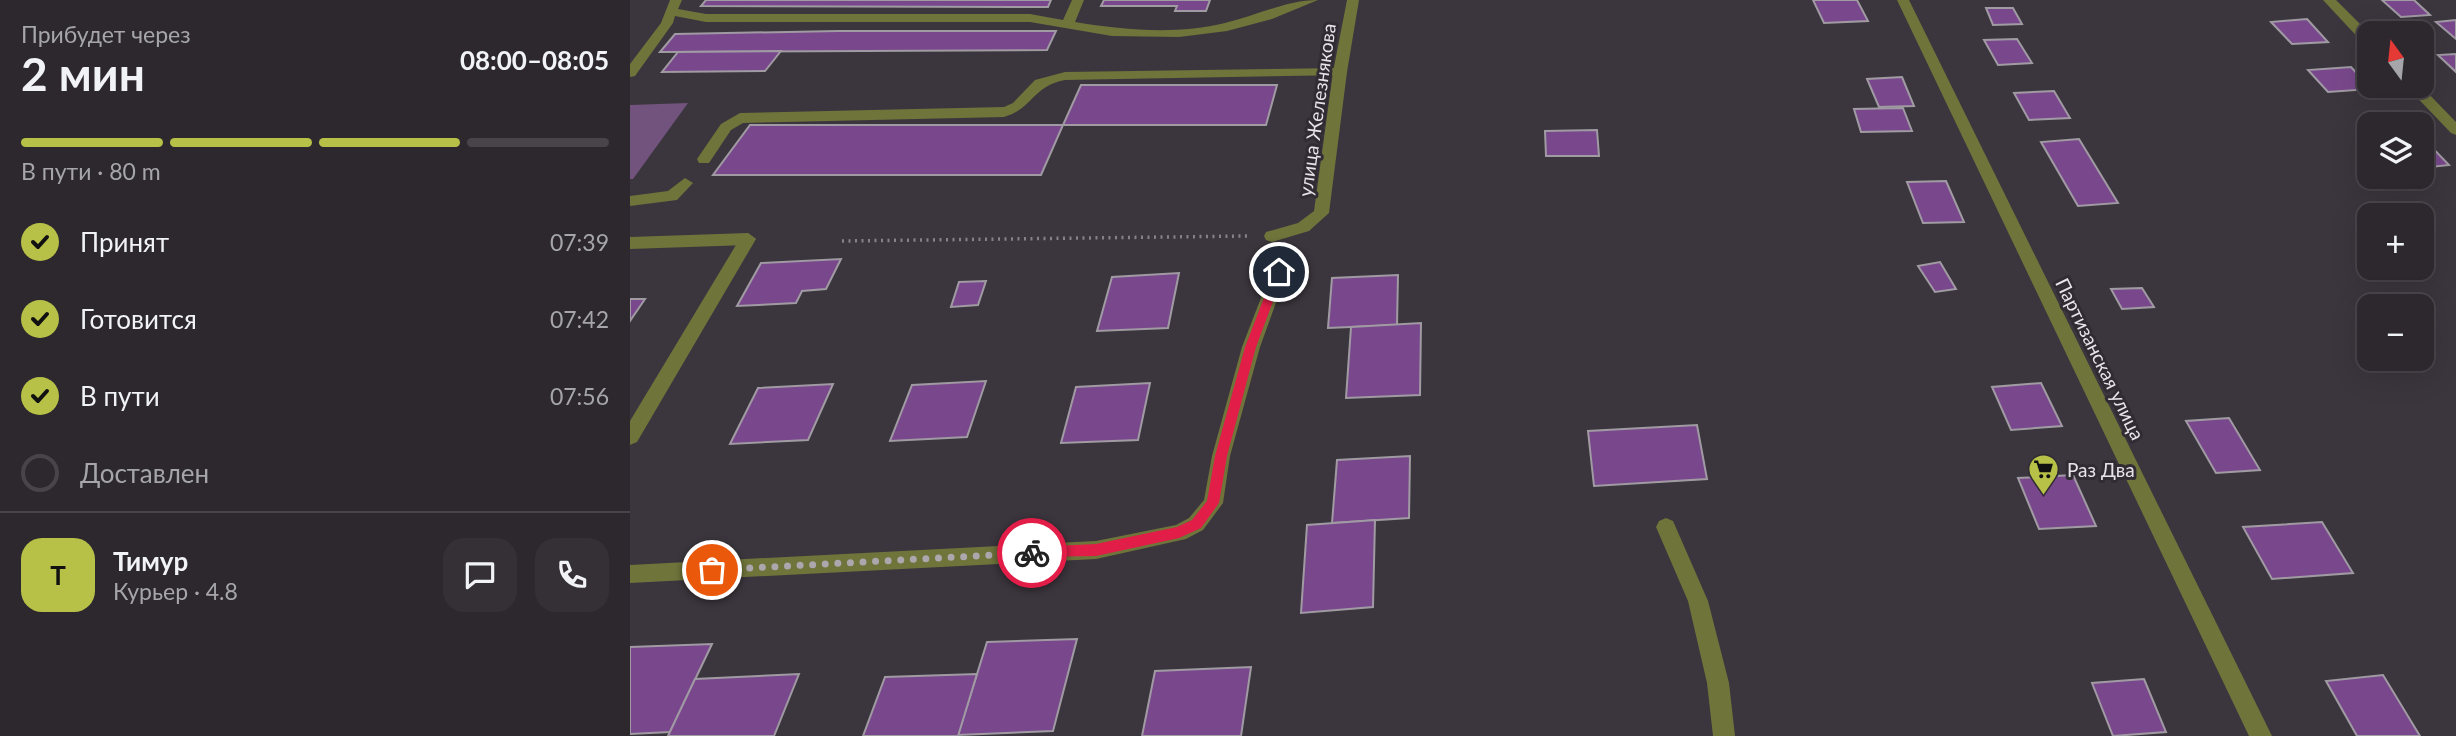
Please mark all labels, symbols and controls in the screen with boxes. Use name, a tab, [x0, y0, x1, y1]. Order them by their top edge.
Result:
text: Прибудет через	[21, 20, 191, 48]
north arrow	[2357, 21, 2434, 98]
map controls	[2357, 21, 2434, 371]
street label: улица Железнякова	[1293, 22, 1340, 198]
text: 08:00–08:05	[460, 44, 609, 76]
text: 2 мин	[21, 46, 145, 101]
button: layers	[2357, 112, 2434, 189]
text: В пути · 80 m	[21, 157, 161, 185]
button: +	[2357, 203, 2434, 280]
icon: check	[21, 223, 59, 261]
text: Принят	[80, 226, 169, 258]
text: 07:39	[550, 228, 609, 256]
pin	[1249, 242, 1309, 302]
icon: home	[1260, 253, 1298, 291]
street label: Партизанская улица	[2051, 274, 2150, 443]
button: −	[2357, 294, 2434, 371]
icon: check	[21, 300, 59, 338]
text: Готовится	[80, 303, 197, 335]
text: 07:42	[550, 305, 609, 333]
icon: check	[21, 377, 59, 415]
text: В пути	[80, 380, 160, 412]
text: 07:56	[550, 382, 609, 410]
supermarket icon: Раз Два	[2027, 453, 2061, 497]
text: Доставлен	[80, 457, 209, 489]
place label: Раз Два	[2067, 458, 2135, 481]
courier	[997, 518, 1067, 588]
icon: bike	[1013, 534, 1051, 572]
button: chat	[443, 538, 517, 612]
button: phone	[535, 538, 609, 612]
pin	[682, 540, 742, 600]
text: Тимур	[113, 545, 188, 577]
icon: bag	[693, 551, 731, 589]
text: Т	[50, 559, 66, 591]
text: Курьер · 4.8	[113, 577, 238, 605]

